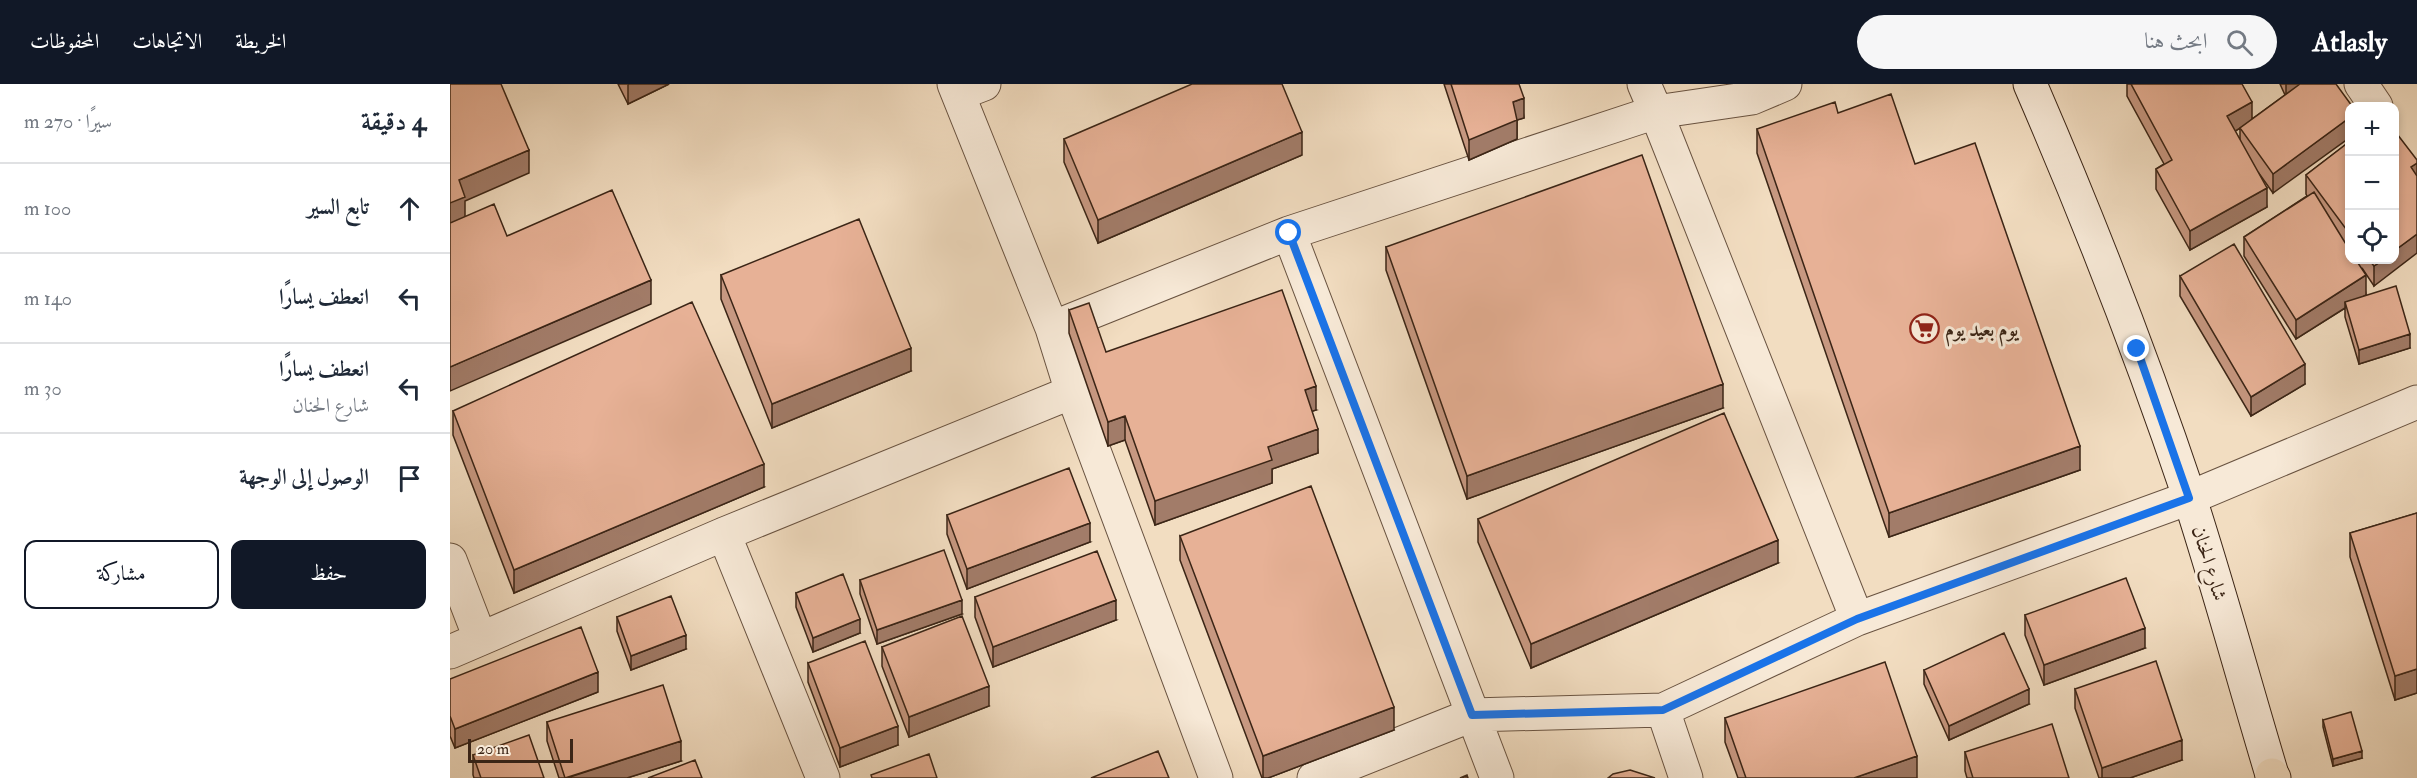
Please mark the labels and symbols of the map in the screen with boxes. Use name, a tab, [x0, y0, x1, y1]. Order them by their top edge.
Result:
route start	[1275, 219, 1301, 245]
supermarket icon: يوم بعيد يوم	[1908, 313, 1940, 345]
place label: يوم بعيد يوم	[1945, 317, 2020, 347]
route end	[2123, 335, 2149, 361]
street label: شارع الحنان	[2182, 523, 2233, 605]
scale bar	[468, 736, 573, 764]

